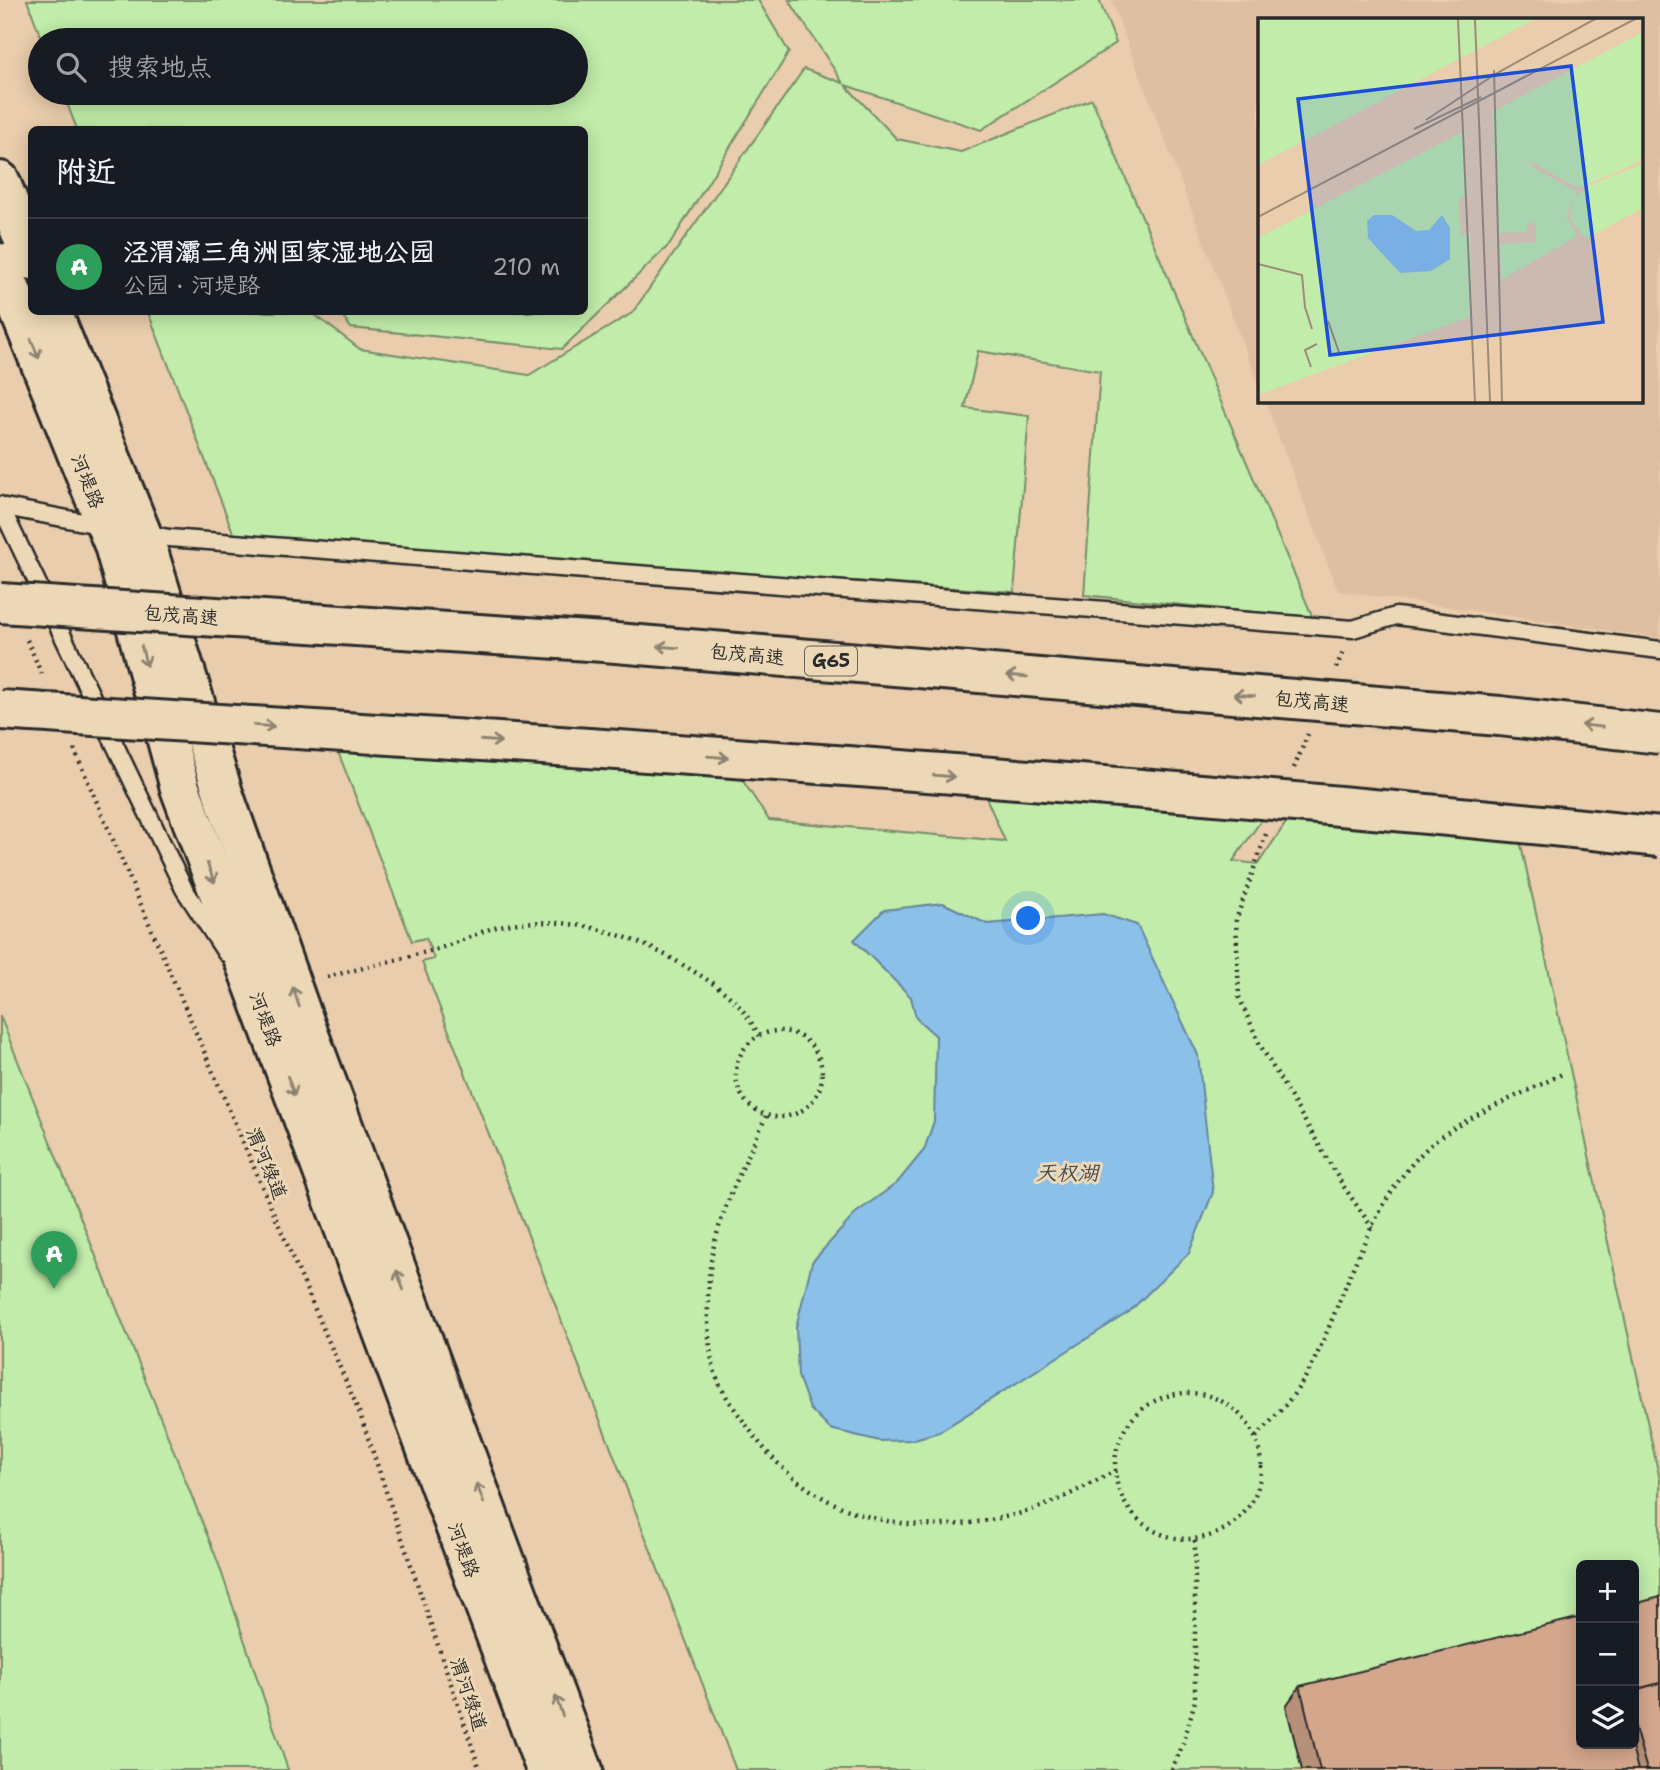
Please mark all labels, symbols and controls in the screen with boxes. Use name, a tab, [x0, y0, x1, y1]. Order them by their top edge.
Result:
inset map	[1258, 18, 1642, 402]
search box	[28, 28, 588, 105]
icon: search	[52, 48, 90, 86]
text: 搜索地点	[108, 49, 212, 84]
text: 附近	[56, 151, 116, 192]
text: 泾渭灞三角洲国家湿地公园	[123, 234, 435, 269]
text: A	[70, 252, 88, 282]
text: 210 m	[492, 252, 560, 282]
text: 公园 · 河堤路	[123, 270, 260, 300]
one-way arrow	[29, 338, 42, 360]
street label: 河堤路	[65, 450, 110, 512]
street label: 包茂高速	[142, 600, 220, 631]
street label: 包茂高速	[708, 639, 786, 670]
one-way arrow	[657, 640, 680, 653]
one-way arrow	[138, 644, 151, 666]
road number: G65	[805, 646, 857, 676]
one-way arrow	[1006, 669, 1029, 682]
street label: 包茂高速	[1273, 686, 1351, 717]
one-way arrow	[1233, 688, 1255, 701]
one-way arrow	[252, 720, 275, 733]
one-way arrow	[1581, 720, 1604, 733]
one-way arrow	[479, 735, 502, 748]
one-way arrow	[706, 751, 728, 764]
one-way arrow	[933, 770, 955, 783]
one-way arrow	[206, 861, 218, 883]
your location	[1011, 901, 1045, 935]
one-way arrow	[289, 987, 301, 1009]
street label: 河堤路	[244, 988, 287, 1050]
one-way arrow	[286, 1074, 298, 1096]
street label: 渭河绿道	[240, 1123, 293, 1203]
water label: 天权湖	[1036, 1159, 1100, 1187]
pin: A	[31, 1231, 77, 1289]
one-way arrow	[393, 1269, 406, 1291]
one-way arrow	[473, 1482, 485, 1504]
street label: 河堤路	[442, 1519, 485, 1581]
map controls	[1576, 1560, 1639, 1749]
button: +	[1576, 1560, 1639, 1623]
button: −	[1576, 1623, 1639, 1686]
street label: 渭河绿道	[444, 1654, 493, 1734]
button: layers	[1576, 1686, 1639, 1749]
one-way arrow	[552, 1696, 565, 1718]

